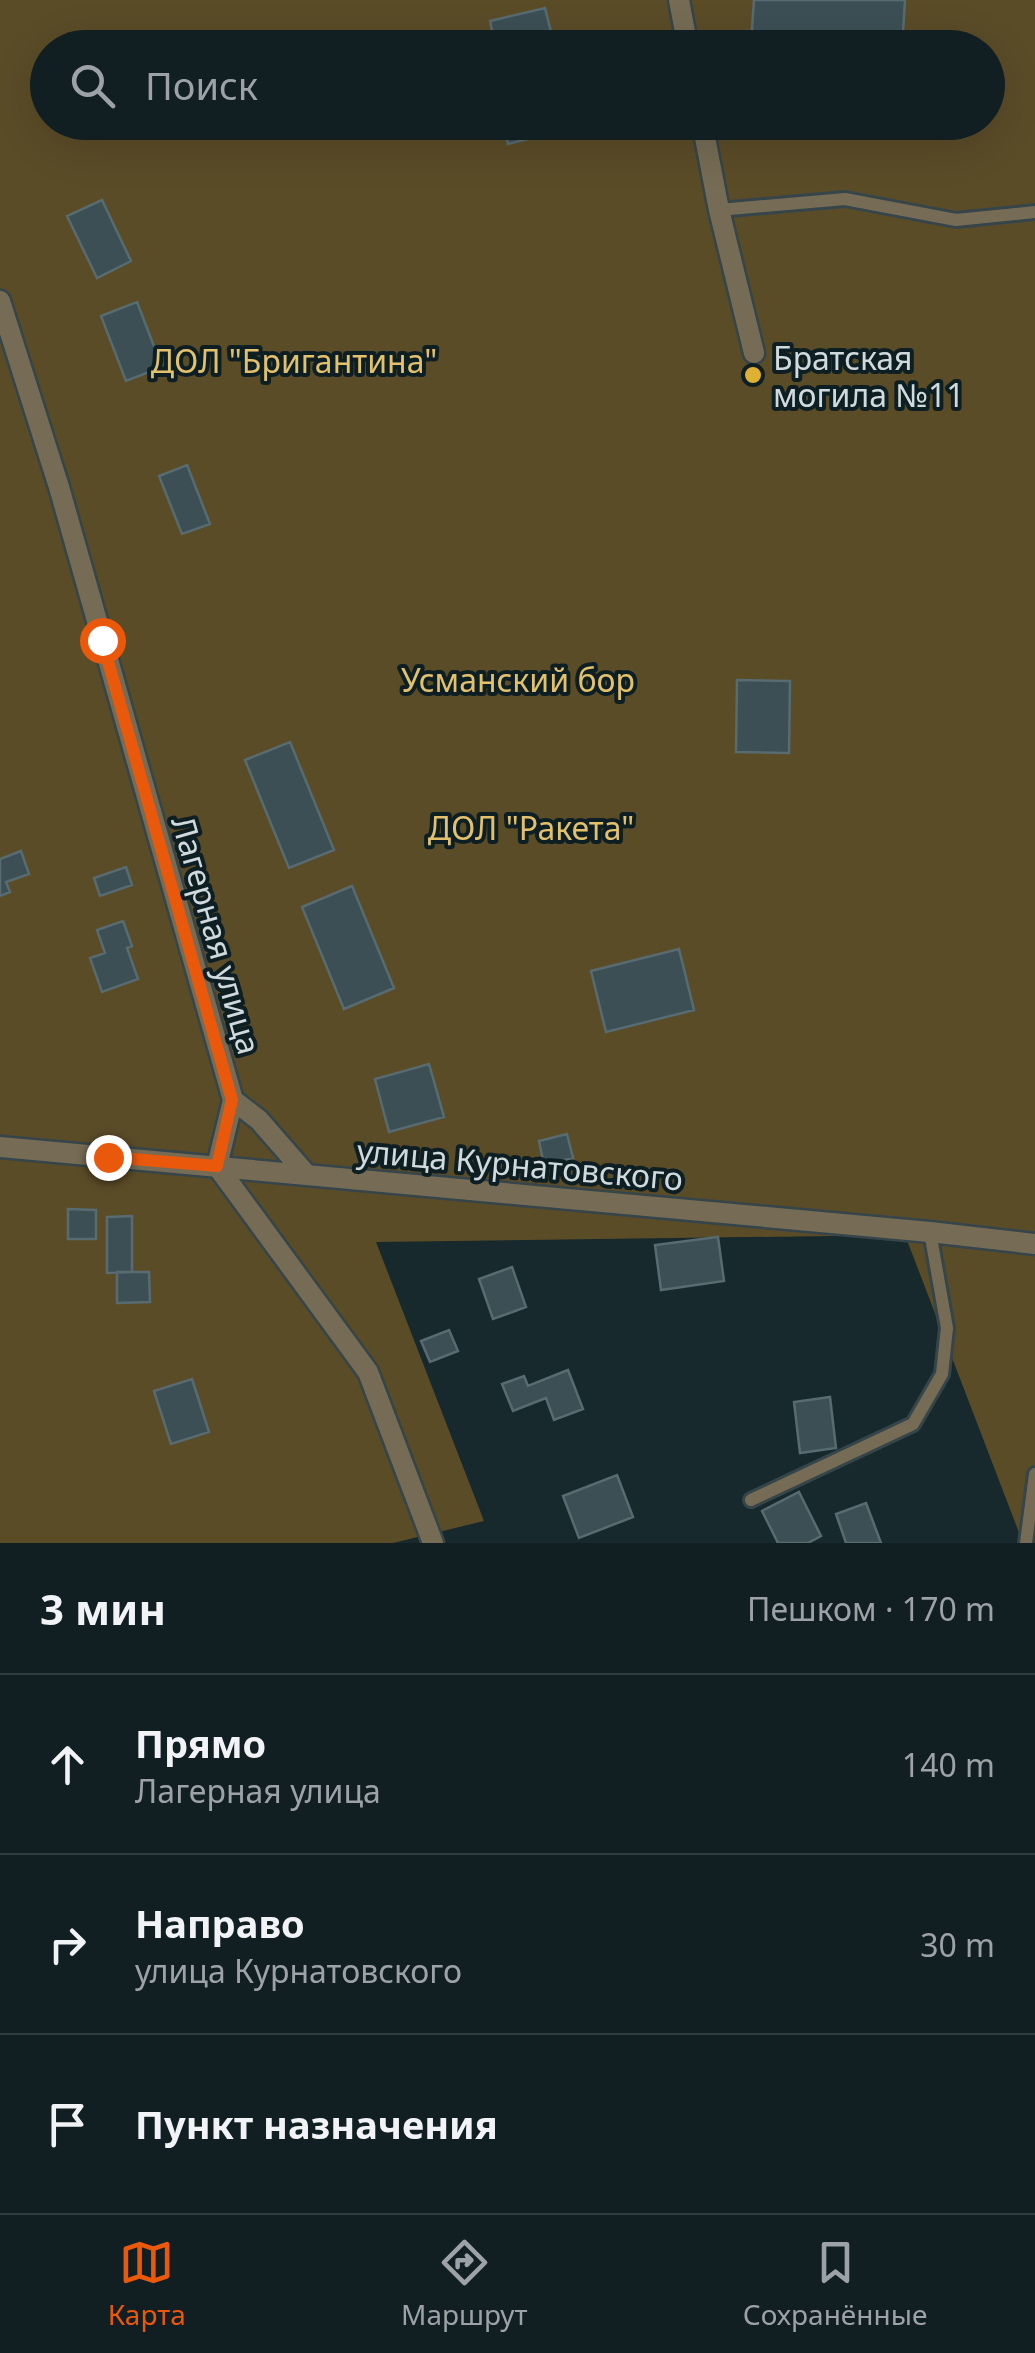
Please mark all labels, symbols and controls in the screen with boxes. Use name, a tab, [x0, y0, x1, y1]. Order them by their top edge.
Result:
search box	[30, 30, 1005, 140]
icon: search	[65, 58, 120, 113]
text: Поиск	[145, 59, 258, 111]
place label: Братская могила №11	[773, 336, 965, 416]
park label: ДОЛ "Бригантина"	[151, 339, 437, 382]
marker: Братская могила №11	[742, 364, 764, 386]
route start	[80, 618, 126, 664]
park label: Усманский бор	[401, 658, 635, 701]
park label: ДОЛ "Ракета"	[428, 806, 634, 849]
street label: Лагерная улица	[162, 811, 272, 1059]
street label: улица Курнатовского	[355, 1128, 685, 1200]
route end	[86, 1135, 132, 1181]
text: 3 мин	[40, 1580, 166, 1637]
text: Пешком · 170 m	[747, 1587, 995, 1630]
text: Прямо	[135, 1717, 266, 1769]
icon: ahead	[40, 1737, 95, 1792]
text: 140 m	[902, 1743, 995, 1786]
text: Лагерная улица	[135, 1769, 381, 1812]
text: Направо	[135, 1897, 305, 1949]
icon: right	[40, 1917, 95, 1972]
text: 30 m	[920, 1923, 995, 1966]
text: улица Курнатовского	[135, 1949, 462, 1992]
icon: arrive	[40, 2097, 95, 2152]
text: Пункт назначения	[135, 2098, 498, 2150]
tab: Карта	[108, 2235, 186, 2333]
tab: Маршрут	[401, 2235, 528, 2333]
tab: Сохранённые	[743, 2235, 927, 2333]

